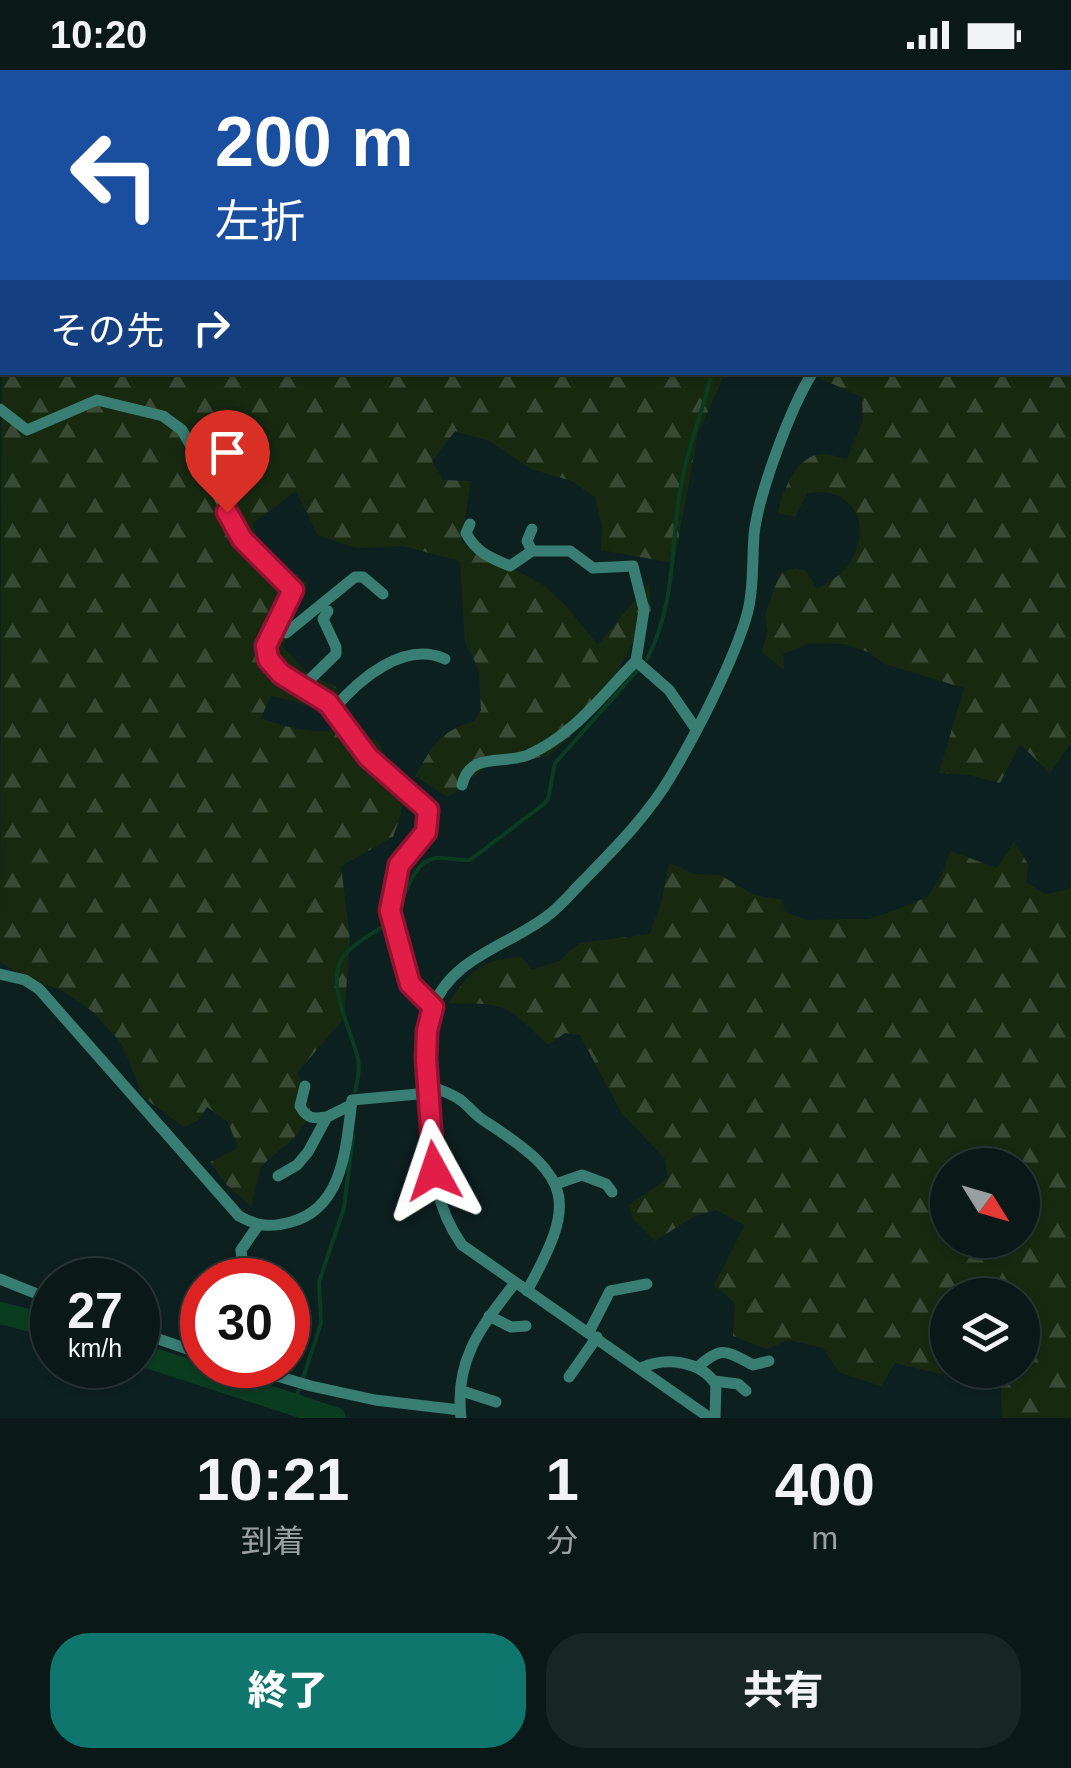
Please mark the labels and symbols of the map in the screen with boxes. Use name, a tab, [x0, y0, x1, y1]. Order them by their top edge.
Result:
pin	[185, 410, 270, 513]
position arrow	[382, 1119, 486, 1223]
north arrow	[930, 1148, 1040, 1258]
speed limit sign: 30	[180, 1258, 310, 1388]

